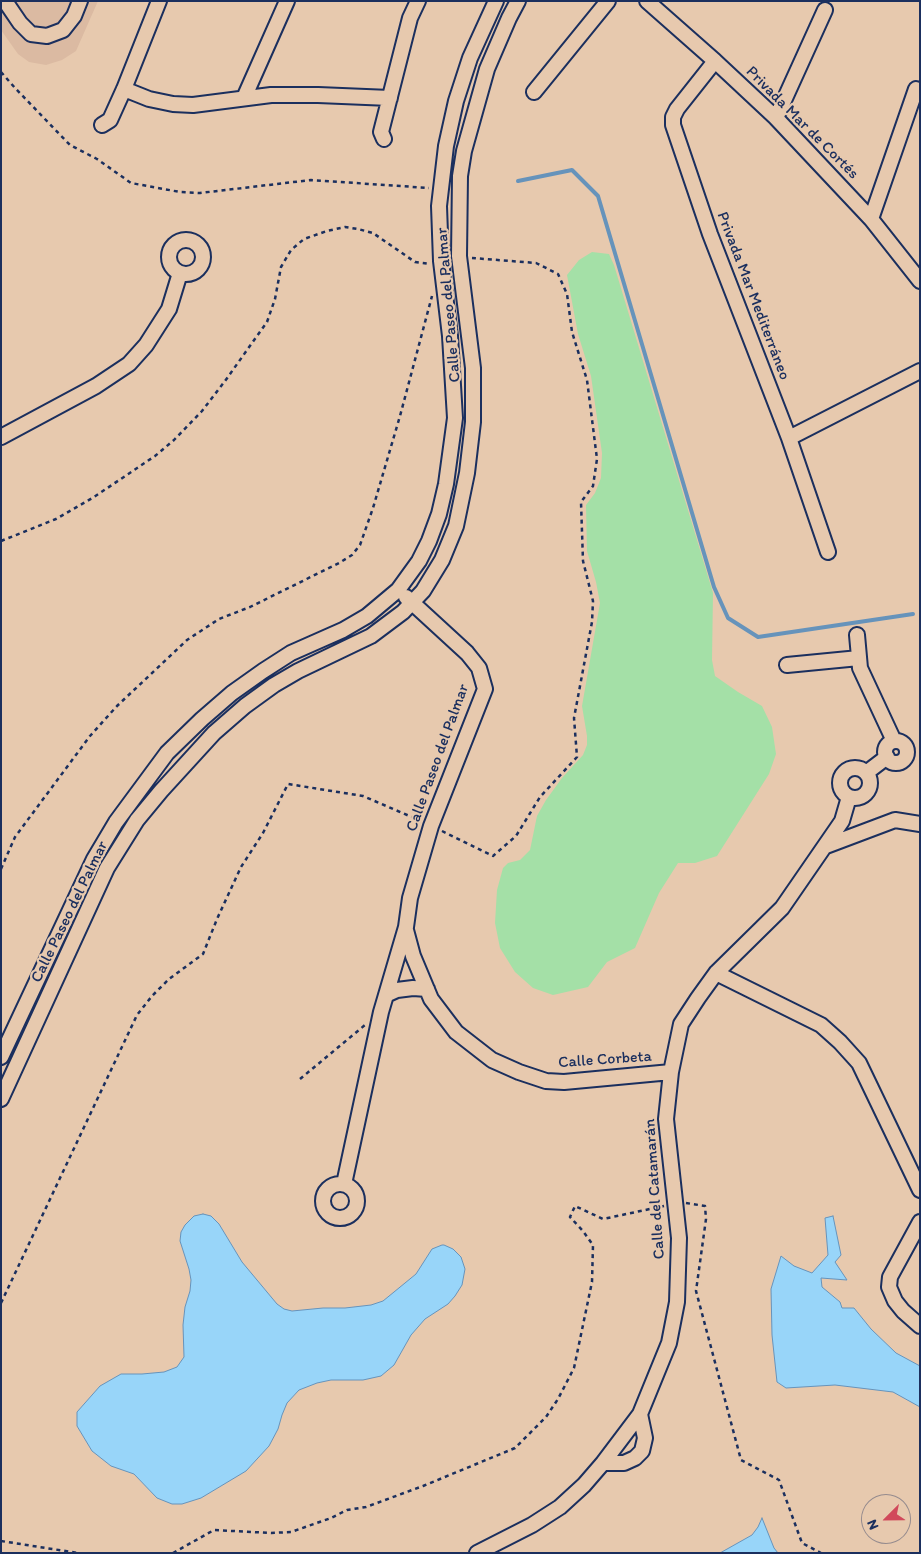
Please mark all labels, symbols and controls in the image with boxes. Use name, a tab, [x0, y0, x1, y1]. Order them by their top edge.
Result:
street label: Privada Mar de Cortés	[741, 62, 863, 184]
street label: Privada Mar Mediterráneo	[712, 209, 794, 383]
street label: Calle Paseo del Palmar	[433, 227, 465, 383]
street label: Calle Paseo del Palmar	[402, 682, 474, 834]
street label: Calle Paseo del Palmar	[27, 838, 113, 986]
street label: Calle Corbeta	[557, 1047, 653, 1073]
street label: Calle del Catamarán	[641, 1118, 669, 1260]
north arrow	[861, 1494, 911, 1544]
text: N	[863, 1517, 882, 1532]

